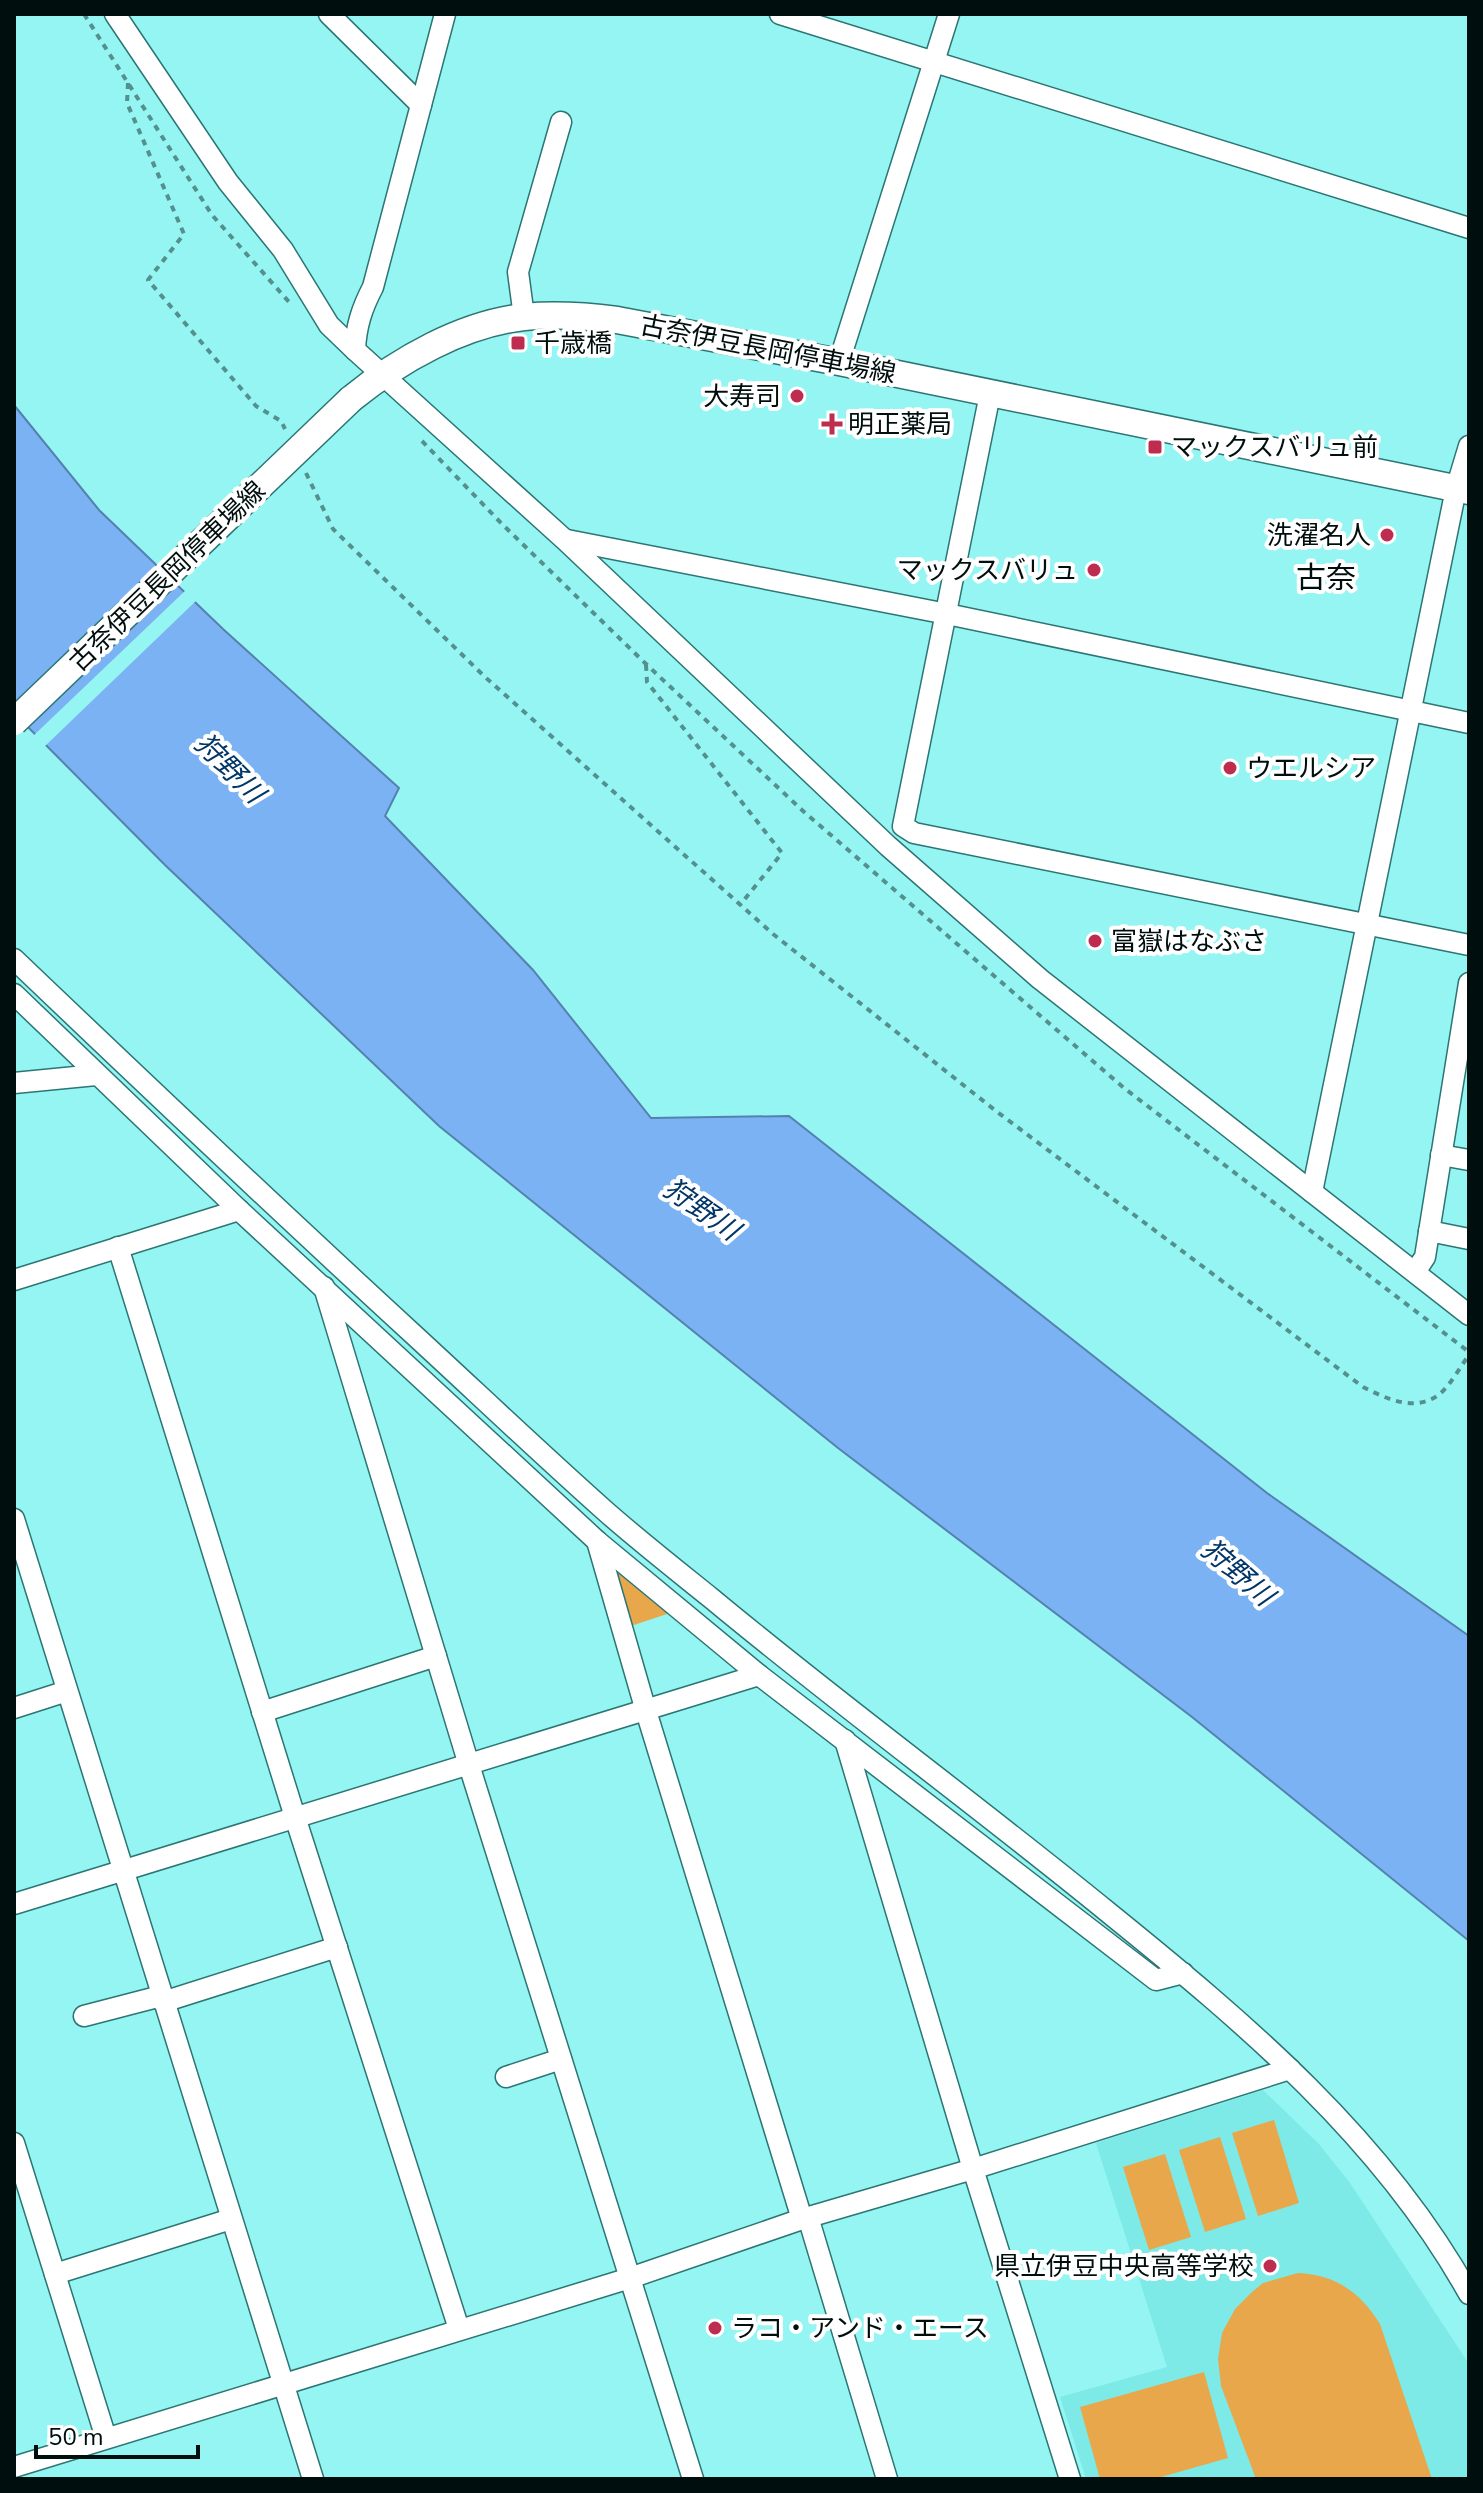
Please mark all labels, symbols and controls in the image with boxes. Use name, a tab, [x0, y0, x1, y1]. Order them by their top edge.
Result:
street label: 古奈伊豆長岡停車場線	[637, 308, 899, 391]
place label: 千歳橋	[534, 326, 612, 361]
marker: 千歳橋	[509, 334, 527, 352]
place label: 大寿司	[703, 379, 781, 414]
marker: 大寿司	[788, 387, 806, 405]
place label: 明正薬局	[848, 407, 952, 442]
marker: 明正薬局	[823, 415, 841, 433]
place label: マックスバリュ前	[1171, 430, 1378, 465]
marker: マックスバリュ前	[1146, 438, 1164, 456]
street label: 古奈伊豆長岡停車場線	[62, 473, 273, 679]
place label: 洗濯名人	[1267, 518, 1371, 553]
marker: 洗濯名人	[1378, 526, 1396, 544]
place label: マックスバリュ	[897, 553, 1078, 588]
district label: 古奈	[1296, 558, 1356, 599]
marker: マックスバリュ	[1085, 561, 1103, 579]
water label: 狩野川	[186, 726, 275, 814]
place label: ウエルシア	[1246, 751, 1376, 786]
marker: ウエルシア	[1221, 759, 1239, 777]
place label: 富嶽はなぶさ	[1111, 924, 1267, 959]
marker: 富嶽はなぶさ	[1086, 932, 1104, 950]
water label: 狩野川	[656, 1170, 749, 1251]
water label: 狩野川	[1193, 1531, 1284, 1617]
place label: 県立伊豆中央高等学校	[994, 2249, 1254, 2284]
marker: 県立伊豆中央高等学校	[1261, 2257, 1279, 2275]
place label: ラコ・アンド・エース	[731, 2311, 989, 2346]
marker: ラコ・アンド・エース	[706, 2319, 724, 2337]
scale bar	[36, 2409, 198, 2459]
text: 50 m	[48, 2421, 104, 2453]

